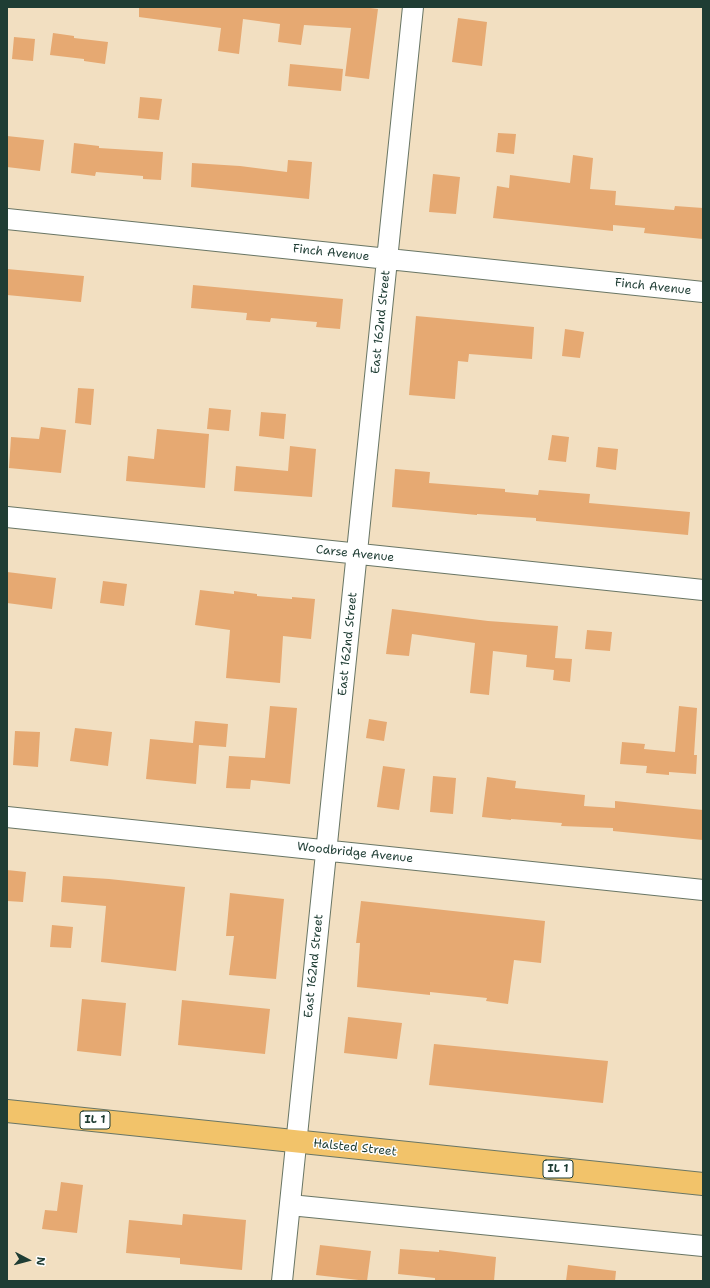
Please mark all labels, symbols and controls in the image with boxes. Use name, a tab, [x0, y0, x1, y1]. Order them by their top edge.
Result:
street label: Finch Avenue	[292, 242, 370, 264]
street label: East 162nd Street	[368, 269, 394, 375]
street label: Finch Avenue	[614, 276, 692, 298]
street label: Carse Avenue	[315, 543, 395, 565]
street label: East 162nd Street	[335, 591, 361, 697]
street label: Woodbridge Avenue	[296, 840, 414, 866]
street label: East 162nd Street	[301, 913, 327, 1019]
road number: IL 1	[80, 1111, 110, 1129]
street label: Halsted Street	[313, 1136, 397, 1160]
road number: IL 1	[543, 1160, 573, 1178]
north arrow	[8, 1240, 48, 1280]
text: N	[33, 1256, 48, 1266]

